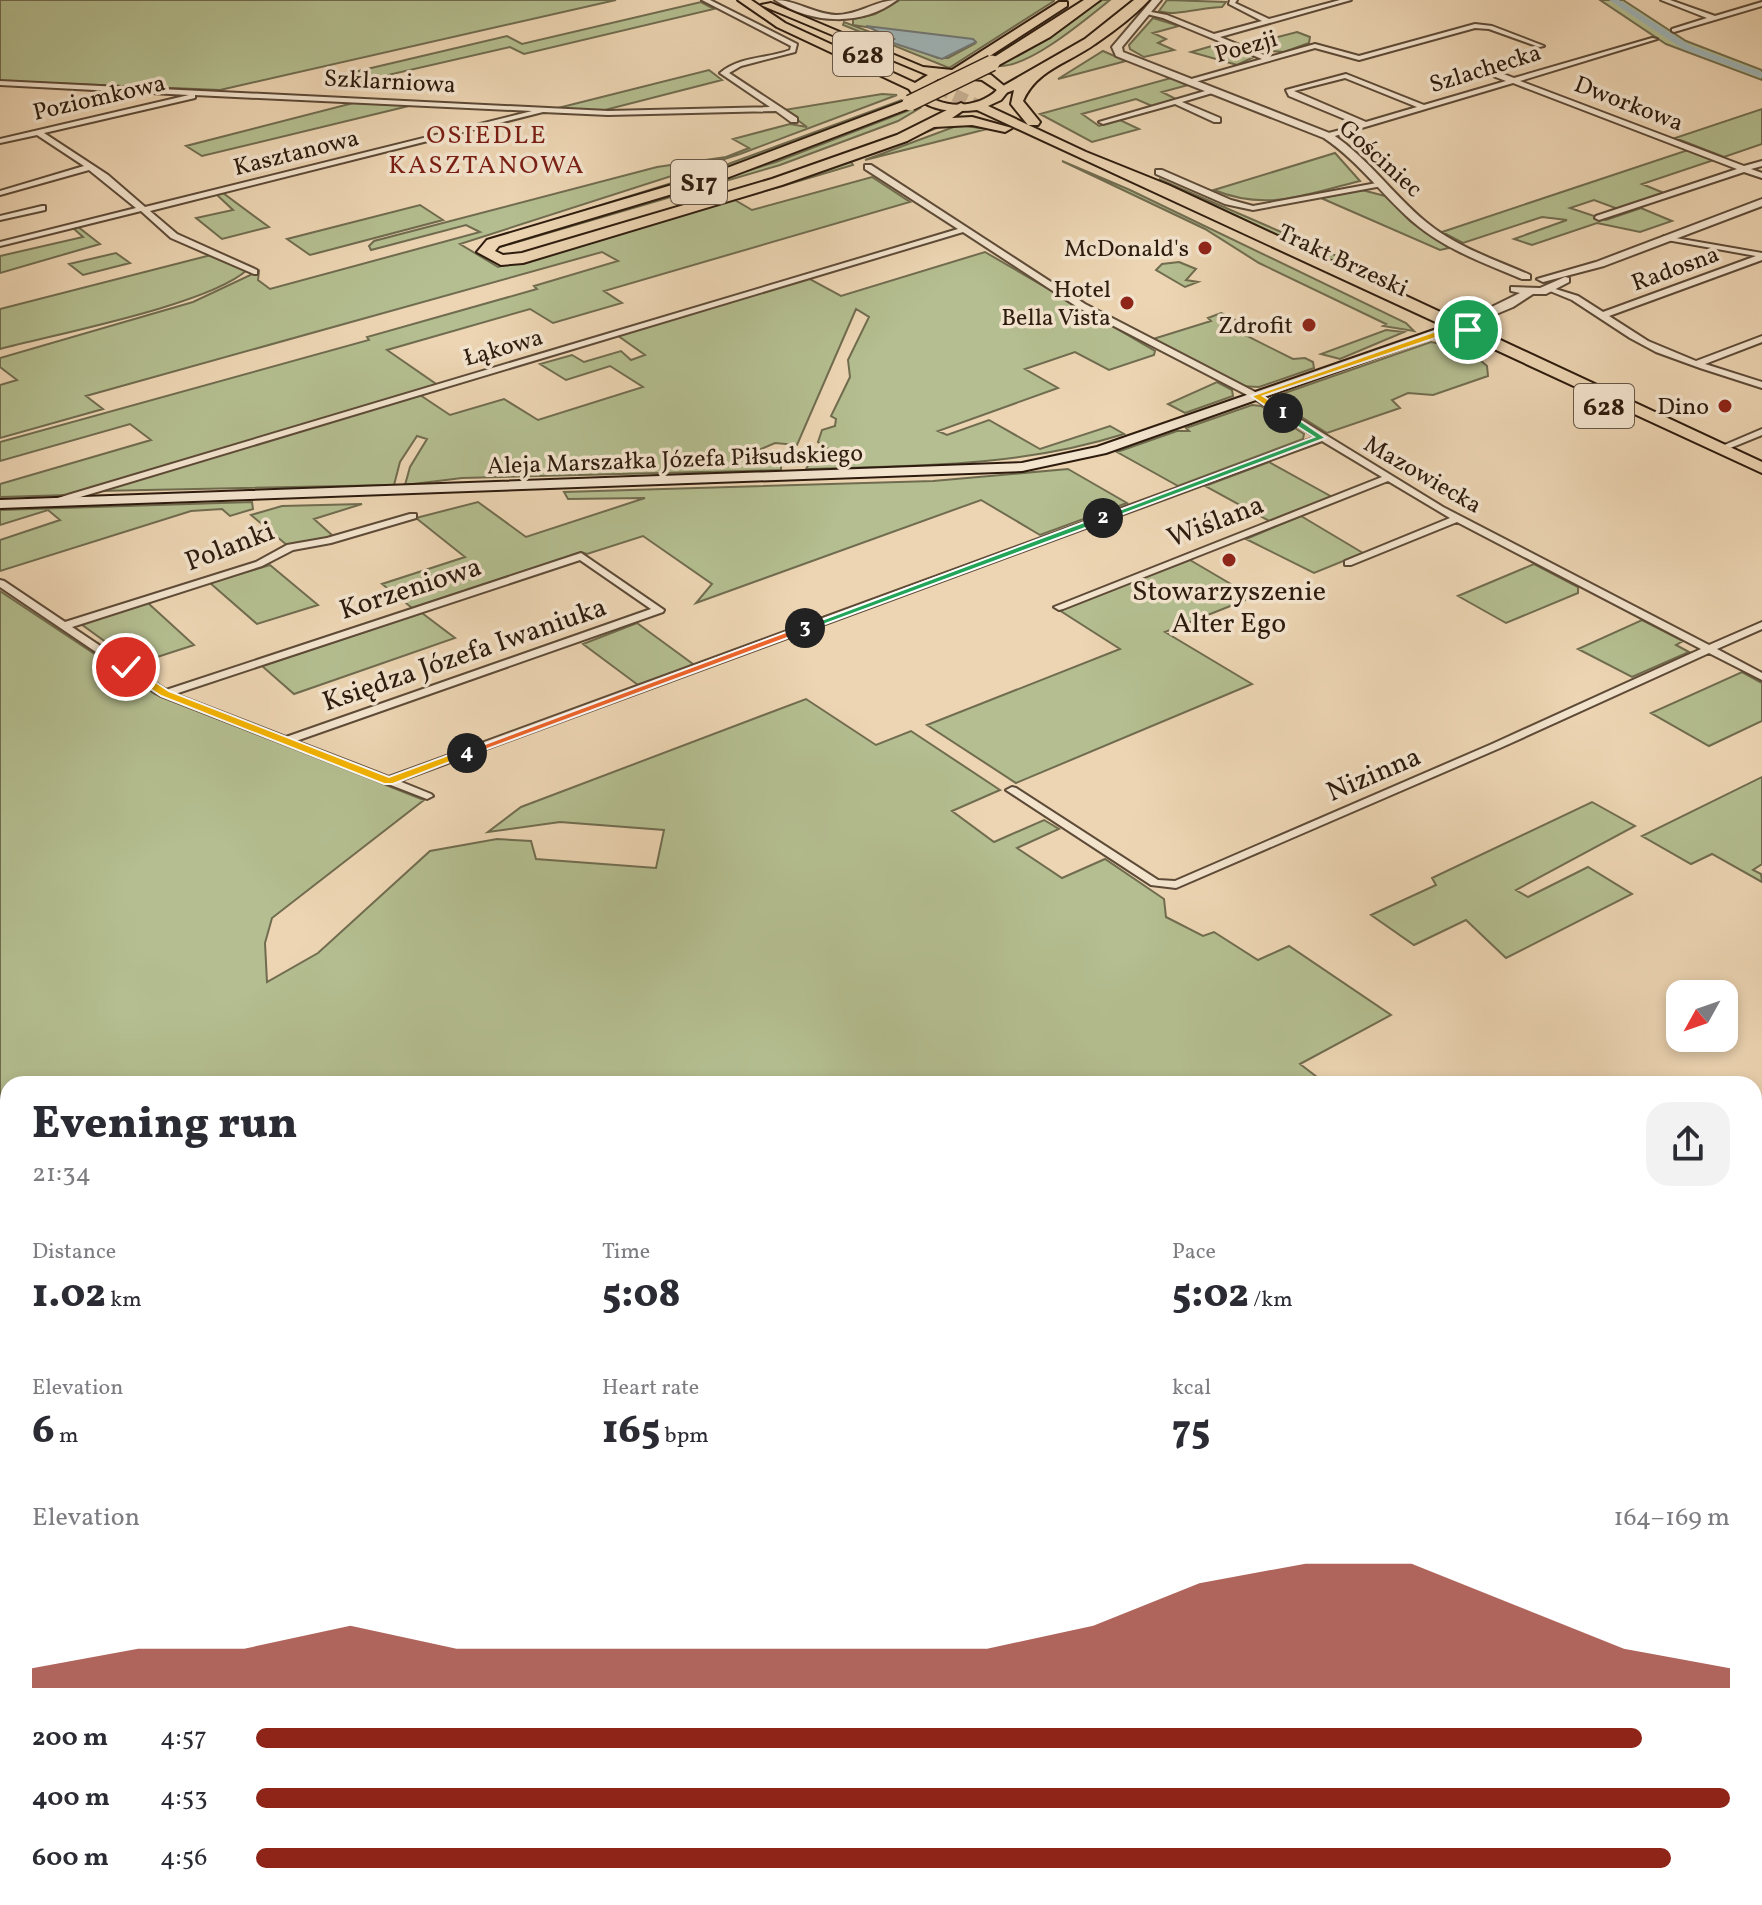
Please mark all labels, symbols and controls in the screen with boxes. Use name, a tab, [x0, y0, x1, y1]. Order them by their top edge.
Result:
street label: Poezji	[1211, 23, 1282, 73]
road number: 628	[833, 32, 893, 76]
street label: Szlachecka	[1425, 37, 1546, 103]
street label: Szklarniowa	[323, 63, 457, 103]
street label: Poziomkowa	[30, 67, 169, 131]
street label: Dworkowa	[1569, 68, 1688, 141]
street label: Gościniec	[1330, 113, 1429, 206]
district label: OSIEDLE KASZTANOWA	[388, 118, 586, 184]
street label: Kasztanowa	[230, 122, 363, 186]
road number: S17	[671, 160, 727, 204]
street label: Trakt Brzeski	[1271, 217, 1413, 307]
place label: McDonald's	[1064, 233, 1189, 267]
street label: Radosna	[1627, 238, 1724, 301]
marker: McDonald's	[1196, 239, 1214, 257]
place label: Hotel Bella Vista	[1001, 274, 1111, 336]
marker: Hotel Bella Vista	[1118, 294, 1136, 312]
pin	[1434, 296, 1502, 364]
icon: arrive	[1446, 308, 1490, 352]
place label: Zdrofit	[1218, 310, 1293, 344]
marker: Zdrofit	[1300, 316, 1318, 334]
street label: Łąkowa	[460, 321, 547, 376]
road number: 628	[1574, 384, 1634, 428]
place label: Dino	[1657, 391, 1709, 425]
pin: 1	[1263, 393, 1303, 433]
text: 1	[1279, 397, 1287, 428]
marker: Dino	[1716, 397, 1734, 415]
street label: Mazowiecka	[1357, 428, 1487, 523]
street label: Aleja Marszałka Józefa Piłsudskiego	[486, 437, 864, 485]
street label: Wiślana	[1162, 486, 1270, 559]
pin: 2	[1083, 498, 1123, 538]
text: 2	[1097, 502, 1109, 533]
street label: Polanki	[179, 512, 280, 582]
street label: Korzeniowa	[335, 548, 487, 631]
marker: Stowarzyszenie Alter Ego	[1220, 551, 1238, 569]
place label: Stowarzyszenie Alter Ego	[1132, 573, 1326, 644]
street label: Księdza Józefa Iwaniuka	[317, 588, 612, 722]
pin: 3	[785, 608, 825, 648]
text: 3	[799, 612, 811, 643]
pin	[92, 633, 160, 701]
icon: check	[104, 645, 148, 689]
pin: 4	[447, 733, 487, 773]
text: 4	[460, 737, 474, 768]
street label: Nizinna	[1321, 738, 1427, 813]
north arrow	[1666, 980, 1738, 1052]
map controls	[1666, 980, 1738, 1052]
text: Evening run	[32, 1095, 298, 1156]
button: share	[1646, 1102, 1730, 1186]
text: 21:34	[32, 1156, 91, 1192]
text: Distance	[32, 1237, 116, 1268]
text: Time	[602, 1237, 650, 1268]
text: Pace	[1172, 1237, 1216, 1268]
text: 1.02	[32, 1268, 106, 1324]
text: 5:08	[602, 1268, 681, 1324]
text: 5:02	[1172, 1268, 1249, 1324]
text: km	[106, 1285, 142, 1316]
text: /km	[1249, 1285, 1293, 1316]
text: Elevation	[32, 1373, 123, 1404]
text: Heart rate	[602, 1373, 699, 1404]
text: kcal	[1172, 1373, 1211, 1404]
text: 6	[32, 1404, 55, 1460]
text: 165	[602, 1404, 660, 1460]
text: 75	[1172, 1404, 1210, 1460]
text: m	[55, 1421, 79, 1452]
text: bpm	[660, 1421, 709, 1452]
text: Elevation	[32, 1500, 140, 1536]
text: 164–169 m	[1613, 1500, 1730, 1536]
text: 200 m	[32, 1720, 108, 1756]
text: 4:57	[160, 1720, 207, 1756]
text: 400 m	[32, 1780, 110, 1816]
text: 4:53	[160, 1780, 208, 1816]
text: 600 m	[32, 1840, 109, 1876]
text: 4:56	[160, 1840, 207, 1876]

